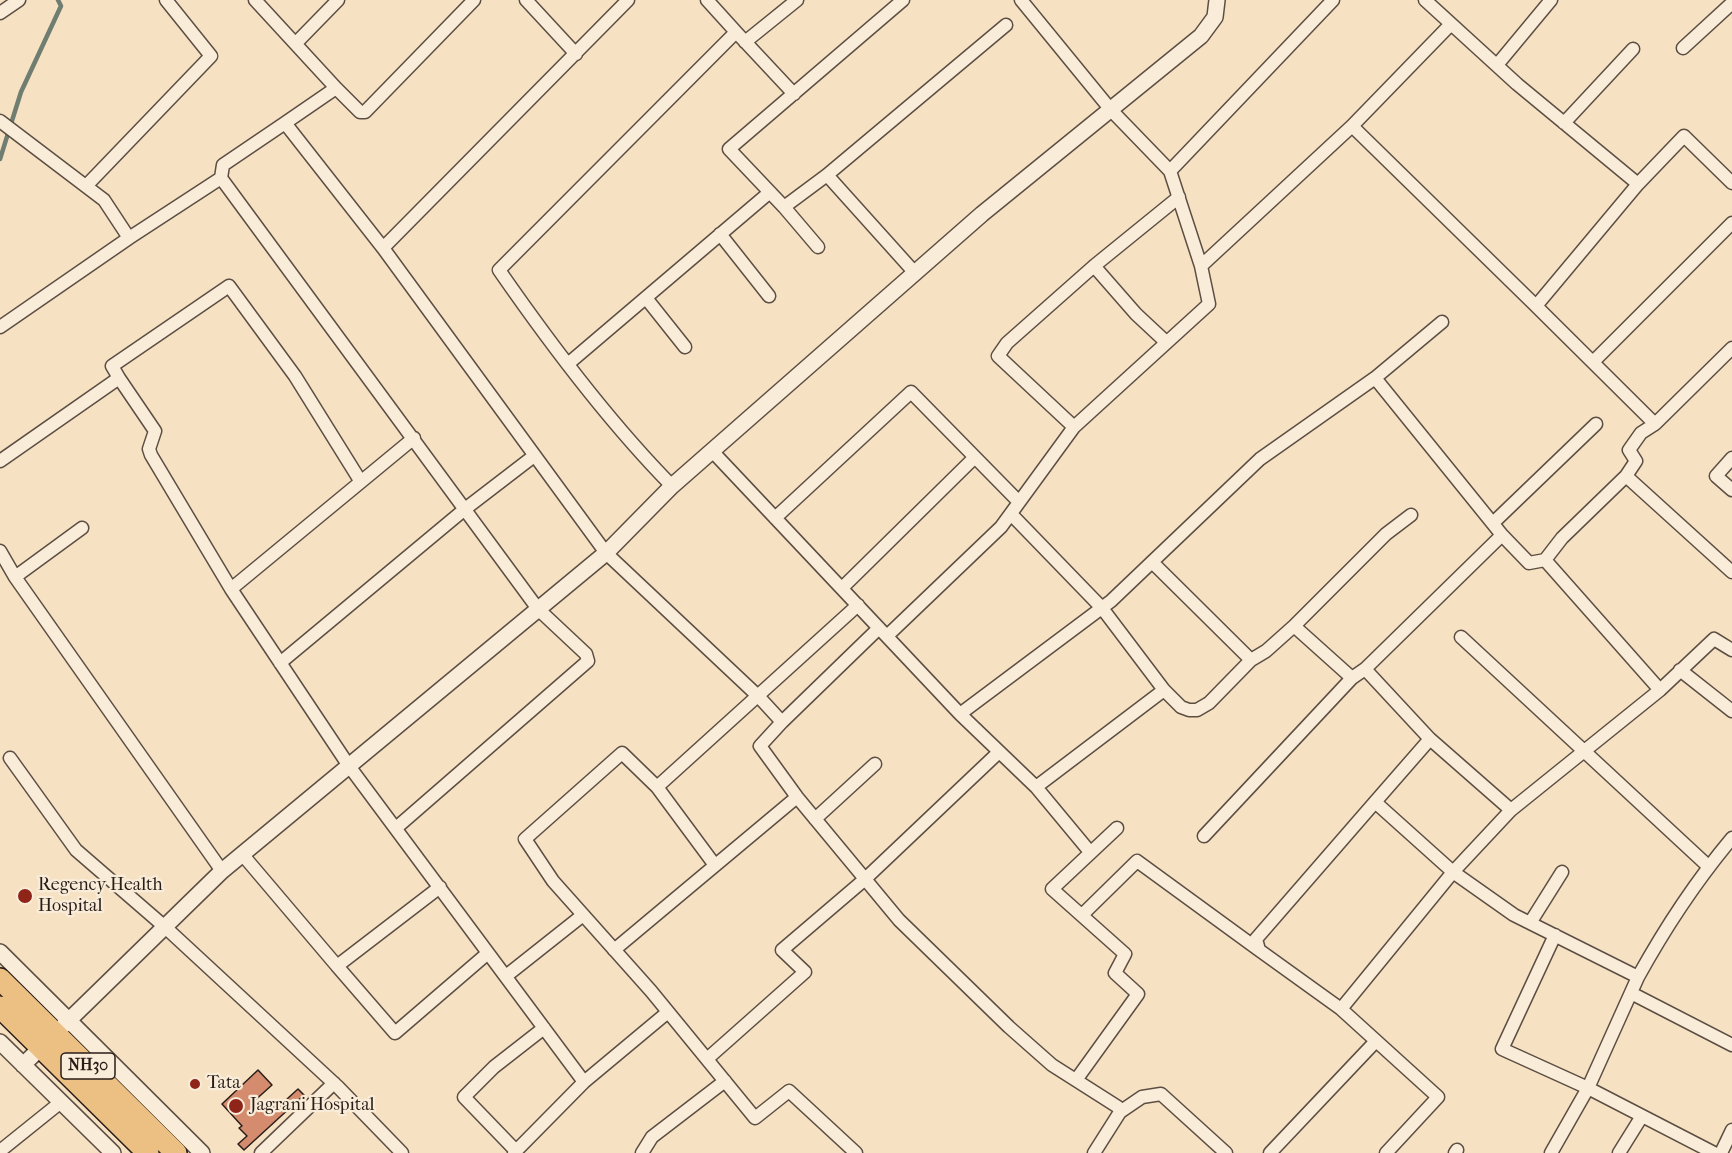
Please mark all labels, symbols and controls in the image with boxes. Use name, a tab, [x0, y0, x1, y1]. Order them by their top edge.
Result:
place label: Regency Health Hospital	[38, 875, 163, 918]
marker: Regency Health Hospital	[16, 887, 34, 905]
road number: NH30	[61, 1053, 115, 1079]
place label: Tata	[207, 1073, 241, 1095]
marker: Tata	[188, 1077, 202, 1091]
place label: Jagrani Hospital	[250, 1095, 374, 1117]
marker: Jagrani Hospital	[227, 1097, 245, 1115]

